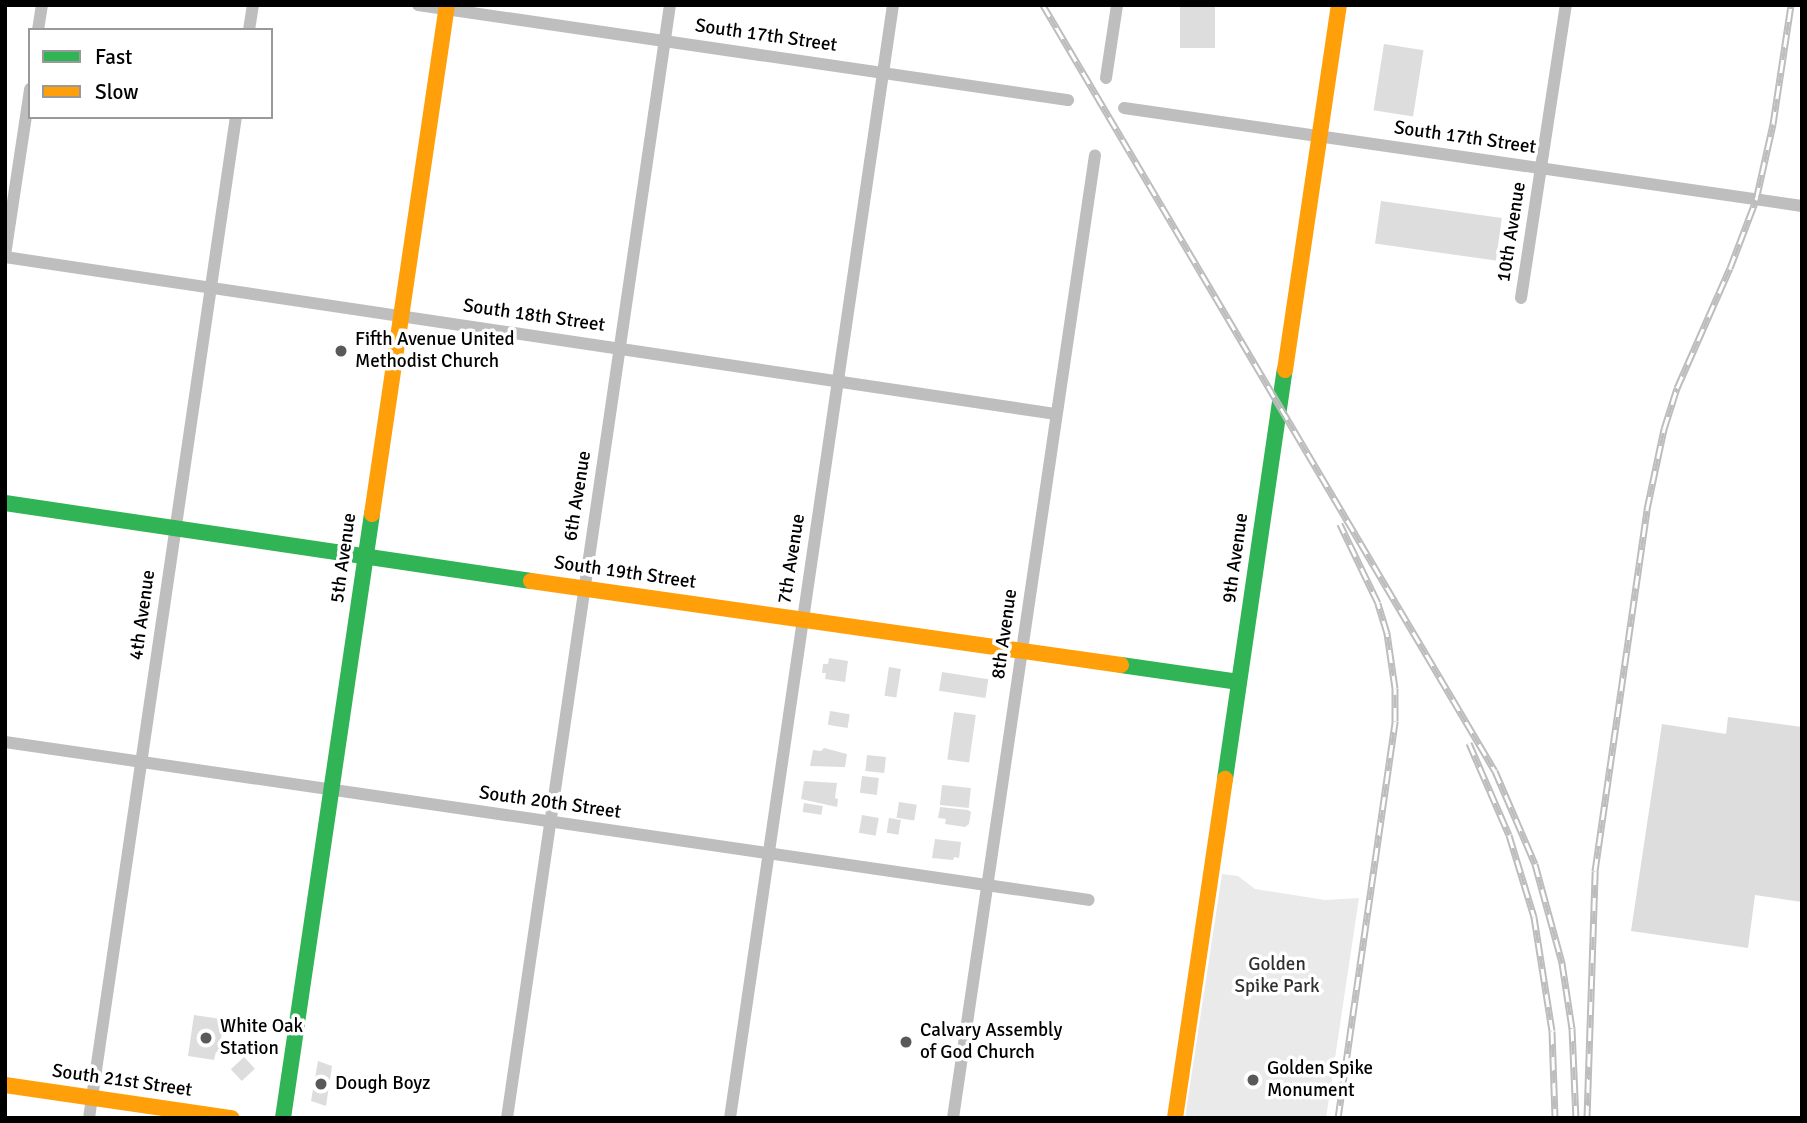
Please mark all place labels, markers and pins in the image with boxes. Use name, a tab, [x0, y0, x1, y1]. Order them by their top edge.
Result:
place label: Fifth Avenue United Methodist Church	[355, 329, 515, 373]
marker: Fifth Avenue United Methodist Church	[333, 343, 349, 359]
place label: White Oak Station	[220, 1016, 303, 1060]
place label: Calvary Assembly of God Church	[920, 1020, 1062, 1064]
marker: White Oak Station	[198, 1030, 214, 1046]
marker: Calvary Assembly of God Church	[898, 1034, 914, 1050]
place label: Golden Spike Monument	[1267, 1058, 1373, 1102]
marker: Golden Spike Monument	[1245, 1072, 1261, 1088]
place label: Dough Boyz	[335, 1073, 431, 1095]
marker: Dough Boyz	[313, 1076, 329, 1092]

